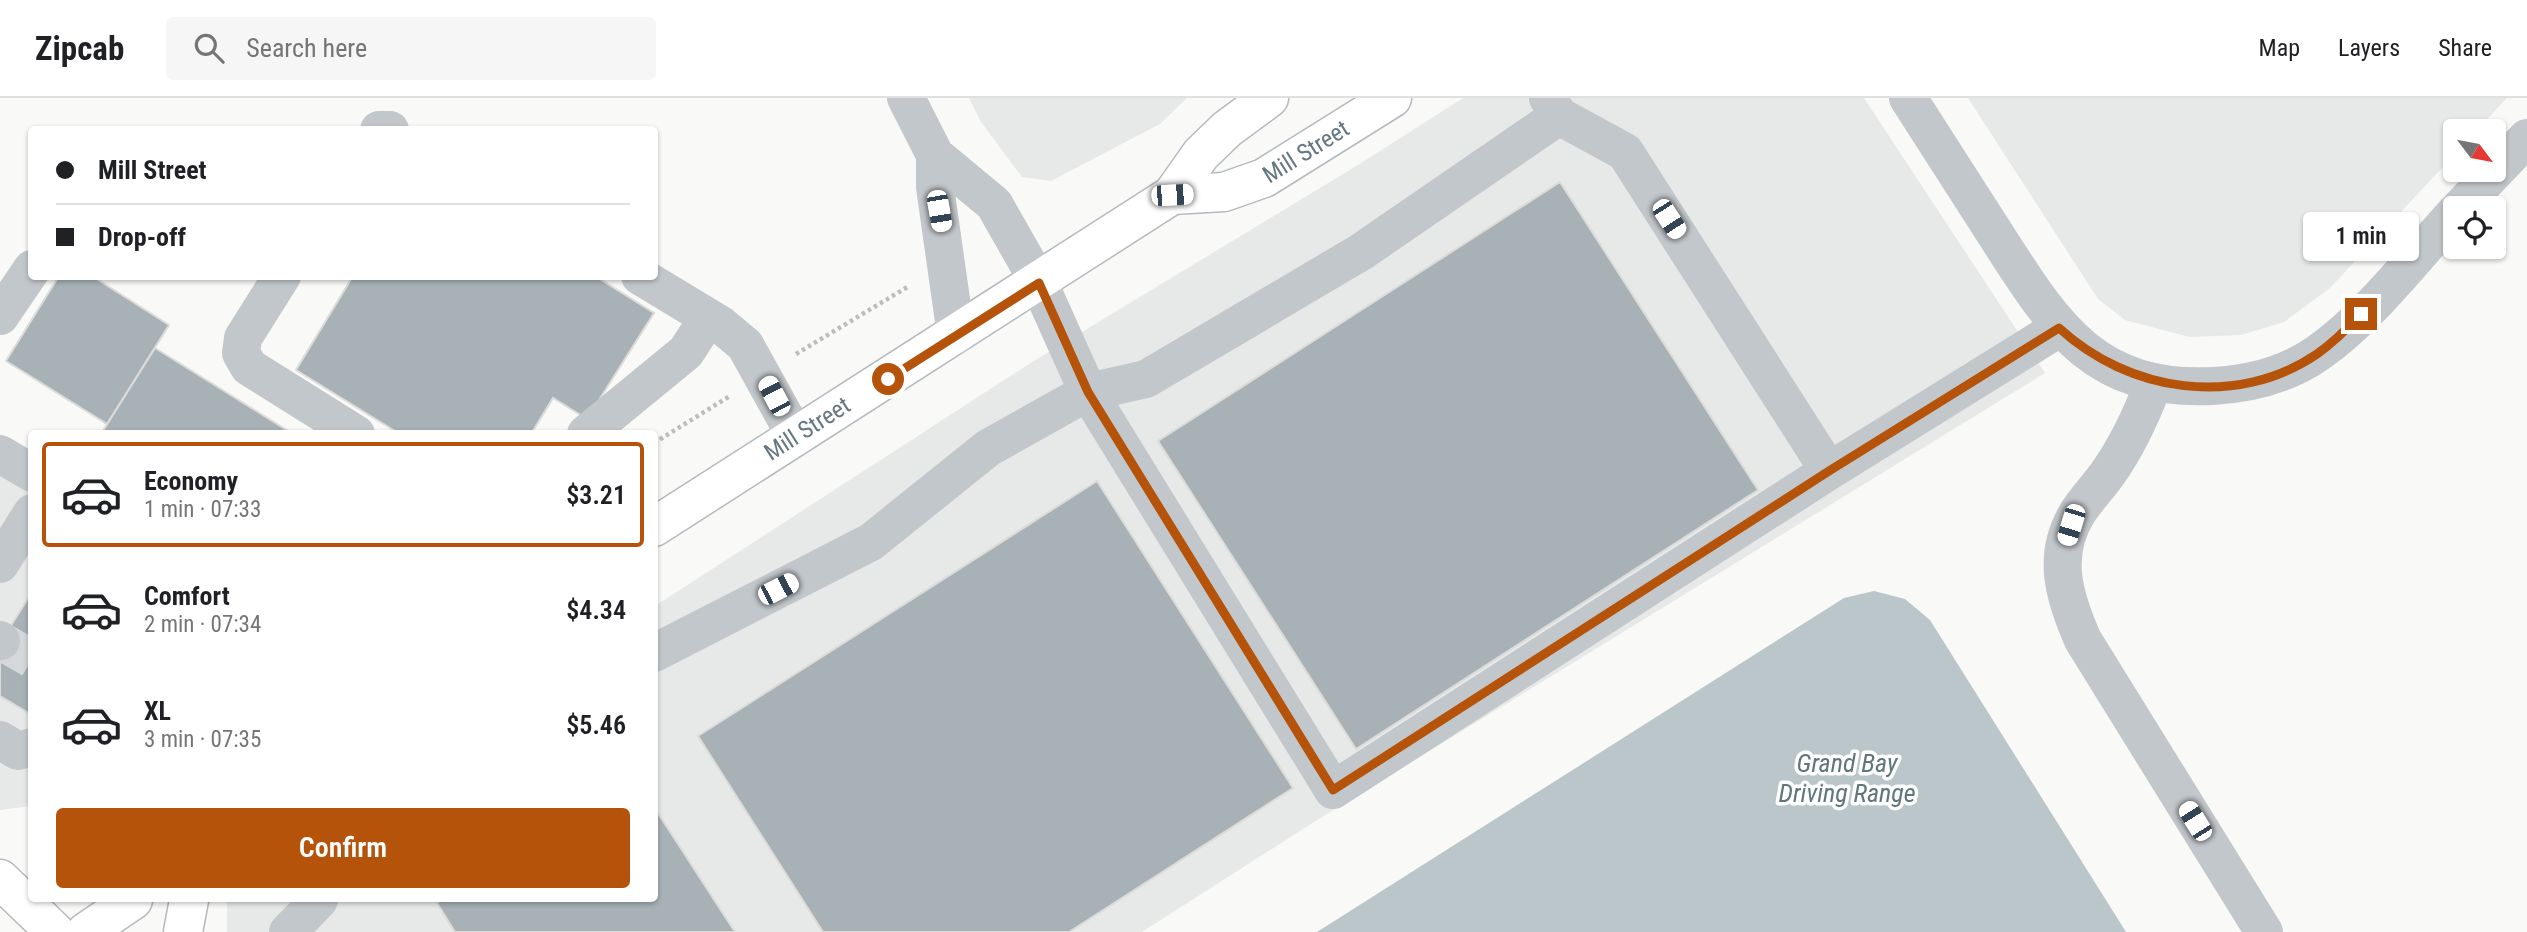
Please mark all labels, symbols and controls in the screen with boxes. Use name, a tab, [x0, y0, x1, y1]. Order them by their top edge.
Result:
search box	[166, 17, 656, 80]
text: Zipcab	[35, 29, 124, 68]
icon: search	[190, 29, 228, 67]
text: Search here	[246, 33, 367, 63]
text: Map	[2259, 34, 2300, 62]
text: Layers	[2338, 34, 2400, 62]
text: Share	[2438, 34, 2492, 62]
street label: Mill Street	[1258, 114, 1354, 189]
north arrow	[2443, 119, 2506, 182]
map controls	[2443, 119, 2506, 259]
text: Mill Street	[98, 155, 207, 185]
car	[1151, 183, 1194, 207]
car	[926, 188, 953, 234]
car	[1649, 196, 1690, 242]
button: locate	[2443, 196, 2506, 259]
callout: 1 min	[2303, 212, 2419, 262]
text: Drop-off	[98, 222, 186, 252]
text: 1 min	[2336, 223, 2386, 250]
route end	[2345, 298, 2377, 330]
route start	[872, 363, 904, 395]
car	[755, 373, 794, 419]
street label: Mill Street	[759, 391, 855, 467]
icon: car	[60, 463, 123, 526]
text: Economy	[144, 466, 238, 496]
text: $3.21	[566, 480, 626, 510]
text: 1 min · 07:33	[144, 496, 261, 523]
car	[2055, 502, 2088, 548]
car	[755, 570, 802, 608]
icon: car	[60, 578, 123, 641]
text: Comfort	[144, 581, 230, 611]
text: $4.34	[566, 595, 626, 625]
text: 2 min · 07:34	[144, 611, 261, 638]
icon: car	[60, 693, 123, 756]
text: XL	[144, 696, 171, 726]
text: $5.46	[566, 710, 626, 740]
text: 3 min · 07:35	[144, 726, 261, 753]
water label: Grand Bay Driving Range	[1779, 748, 1915, 808]
car	[2175, 798, 2216, 844]
button: Confirm	[56, 808, 630, 888]

